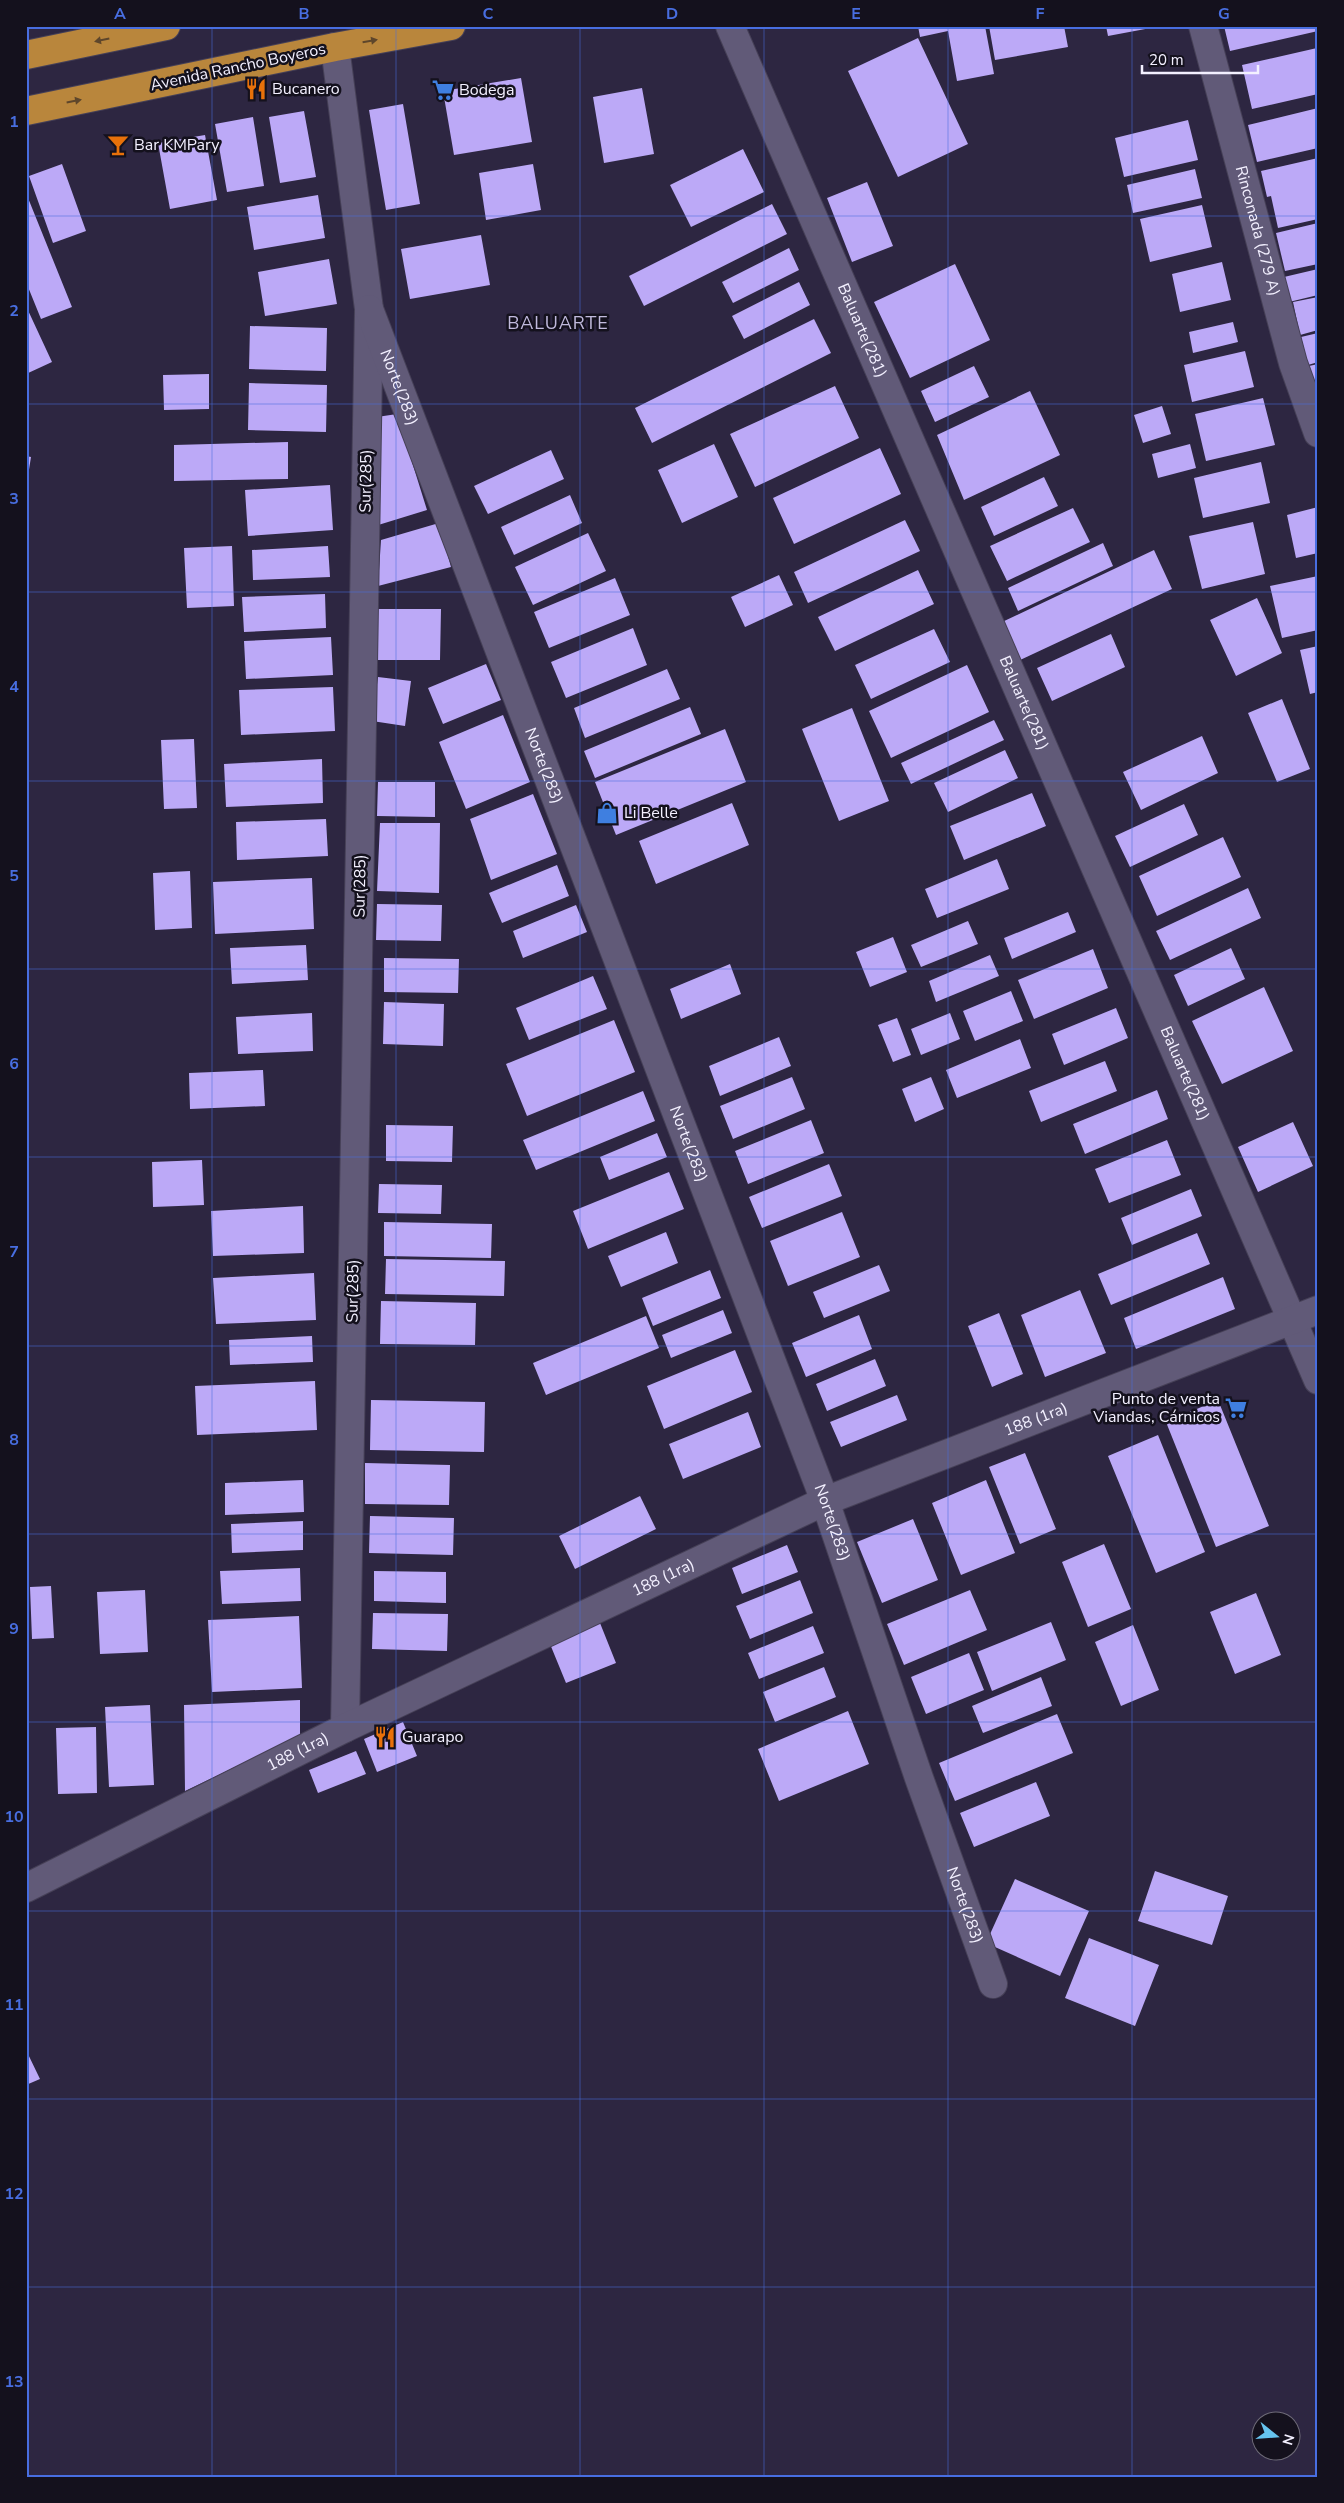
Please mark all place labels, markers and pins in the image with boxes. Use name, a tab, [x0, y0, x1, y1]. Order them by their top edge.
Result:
restaurant icon: Bucanero	[243, 76, 269, 102]
supermarket icon: Bodega	[430, 77, 456, 103]
place label: Bucanero	[272, 78, 340, 100]
place label: Bodega	[459, 79, 514, 101]
bar icon: Bar KMPary	[105, 132, 131, 158]
place label: Bar KMPary	[134, 134, 220, 156]
shop icon: Li Belle	[594, 800, 620, 826]
place label: Li Belle	[624, 802, 678, 824]
place label: Punto de venta Viandas, Cárnicos	[1092, 1388, 1220, 1428]
supermarket icon: Punto de venta Viandas, Cárnicos	[1223, 1395, 1249, 1421]
restaurant icon: Guarapo	[372, 1724, 398, 1750]
place label: Guarapo	[402, 1726, 464, 1748]

